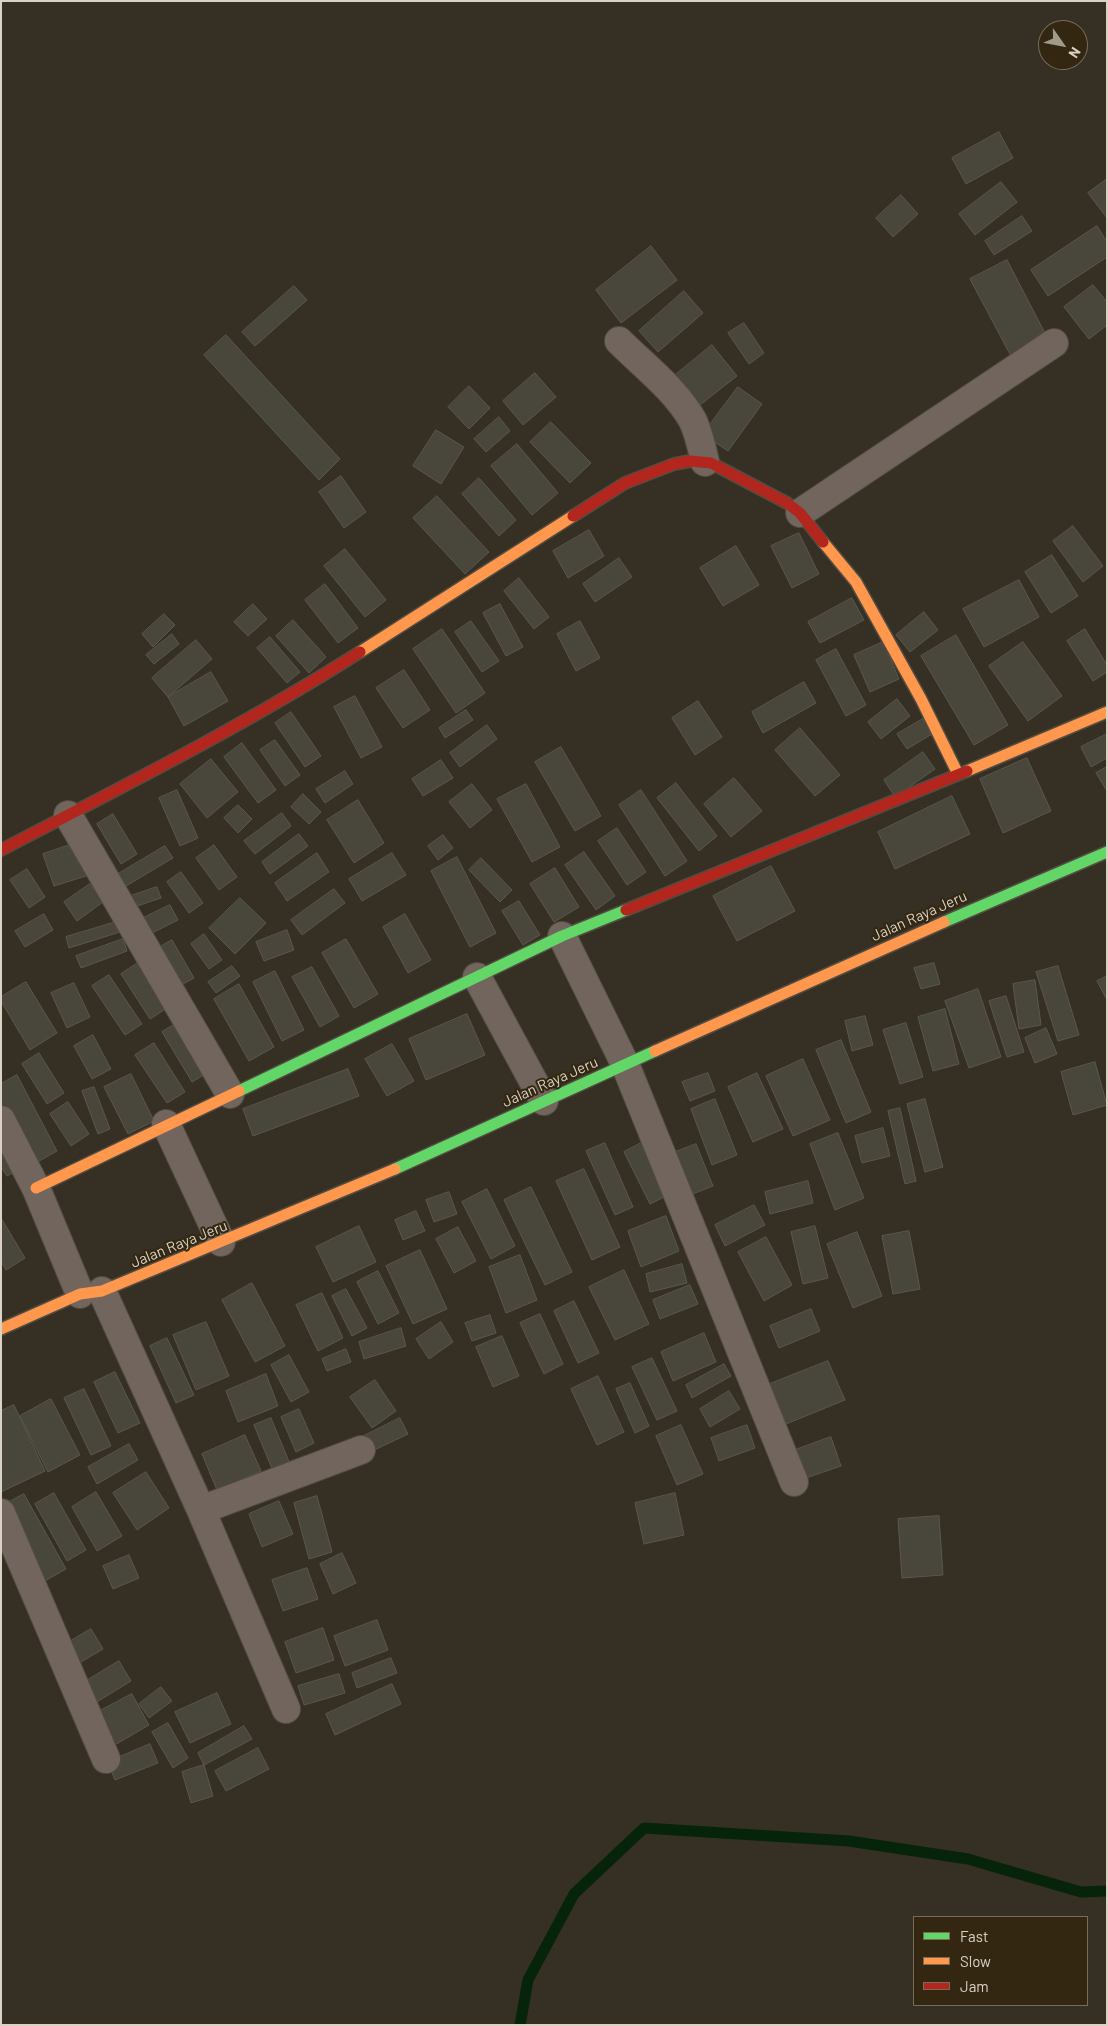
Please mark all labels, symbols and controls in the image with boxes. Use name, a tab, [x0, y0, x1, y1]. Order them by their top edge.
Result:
north arrow	[1038, 20, 1088, 70]
text: N	[1065, 44, 1085, 61]
street label: Jalan Raya Jeru	[868, 887, 970, 945]
street label: Jalan Raya Jeru	[499, 1053, 601, 1111]
street label: Jalan Raya Jeru	[128, 1216, 230, 1272]
legend	[913, 1916, 1088, 2006]
text: Fast	[960, 1927, 988, 1945]
text: Slow	[960, 1952, 991, 1970]
text: Jam	[960, 1977, 989, 1995]

